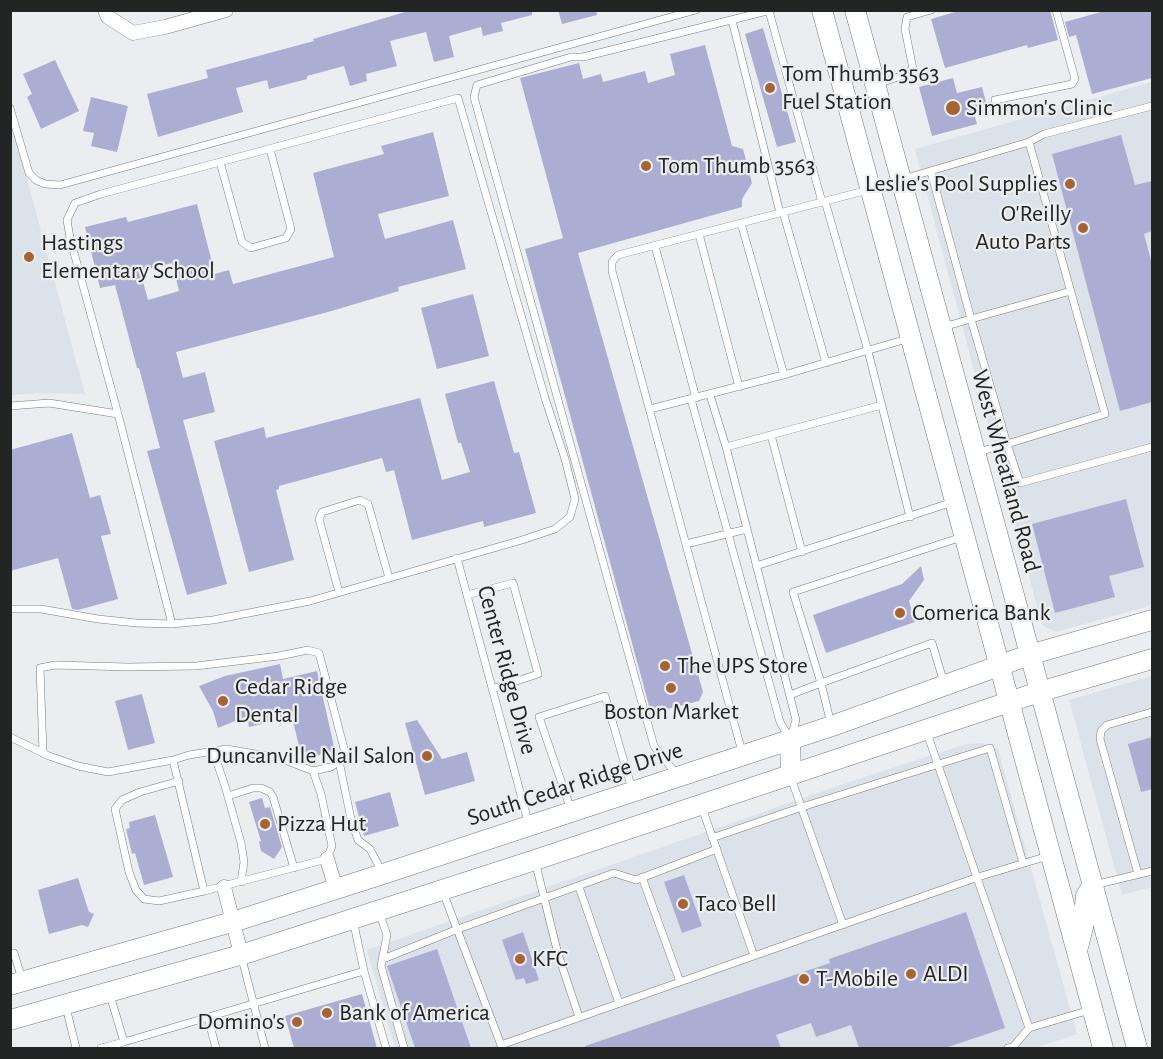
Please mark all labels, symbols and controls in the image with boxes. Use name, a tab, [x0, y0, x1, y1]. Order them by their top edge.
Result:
place label: Tom Thumb 3563 Fuel Station	[782, 60, 939, 116]
marker: Tom Thumb 3563 Fuel Station	[763, 81, 777, 95]
place label: Simmon's Clinic	[966, 94, 1112, 122]
marker: Simmon's Clinic	[944, 99, 962, 117]
place label: Tom Thumb 3563	[658, 152, 815, 180]
marker: Tom Thumb 3563	[639, 159, 653, 173]
place label: Leslie's Pool Supplies	[865, 170, 1058, 198]
marker: Leslie's Pool Supplies	[1063, 177, 1077, 191]
place label: O'Reilly Auto Parts	[975, 200, 1071, 256]
marker: O'Reilly Auto Parts	[1076, 221, 1090, 235]
place label: Hastings Elementary School	[41, 229, 215, 285]
marker: Hastings Elementary School	[22, 250, 36, 264]
street label: West Wheatland Road	[965, 366, 1047, 576]
street label: Center Ridge Drive	[471, 582, 543, 758]
place label: Comerica Bank	[912, 599, 1050, 627]
marker: Comerica Bank	[893, 606, 907, 620]
place label: The UPS Store	[677, 652, 808, 680]
marker: The UPS Store	[658, 659, 672, 673]
place label: Cedar Ridge Dental	[235, 673, 347, 729]
marker: Boston Market	[664, 681, 678, 695]
marker: Cedar Ridge Dental	[216, 694, 230, 708]
place label: Boston Market	[603, 698, 739, 726]
street label: South Cedar Ridge Drive	[463, 736, 687, 832]
place label: Duncanville Nail Salon	[206, 742, 415, 770]
marker: Duncanville Nail Salon	[420, 749, 434, 763]
place label: Pizza Hut	[277, 810, 366, 838]
marker: Pizza Hut	[258, 817, 272, 831]
place label: Taco Bell	[695, 890, 777, 918]
marker: Taco Bell	[676, 897, 690, 911]
place label: KFC	[532, 945, 568, 973]
marker: KFC	[513, 952, 527, 966]
place label: ALDI	[923, 960, 969, 988]
place label: T-Mobile	[816, 965, 898, 993]
marker: ALDI	[904, 967, 918, 981]
marker: T-Mobile	[797, 972, 811, 986]
place label: Bank of America	[339, 999, 490, 1027]
marker: Bank of America	[320, 1006, 334, 1020]
place label: Domino's	[197, 1008, 285, 1036]
marker: Domino's	[290, 1015, 304, 1029]

